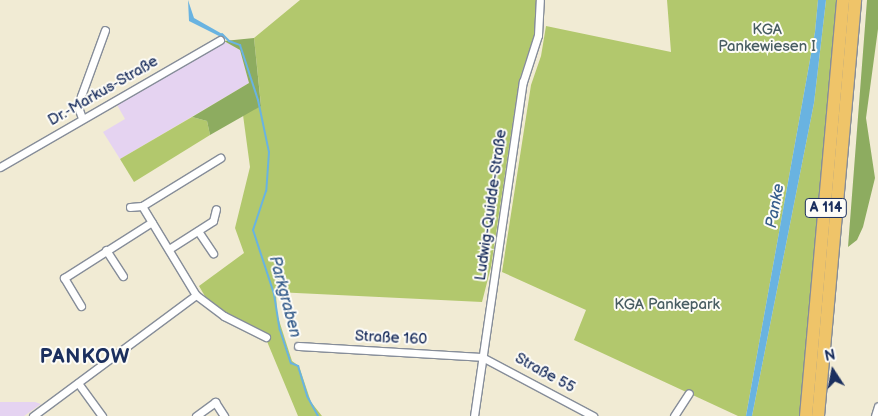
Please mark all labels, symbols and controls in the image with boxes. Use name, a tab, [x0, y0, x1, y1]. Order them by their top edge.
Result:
park label: KGA Pankewiesen I	[718, 20, 816, 55]
street label: Dr.-Markus-Straße	[45, 52, 161, 130]
street label: Ludwig-Quidde-Straße	[471, 128, 511, 282]
water label: Panke	[763, 182, 789, 230]
road number: A 114	[805, 197, 847, 220]
water label: Parkgraben	[264, 254, 304, 340]
park label: KGA Pankepark	[614, 296, 720, 314]
street label: Straße 160	[354, 327, 428, 349]
district label: PANKOW	[39, 345, 131, 369]
north arrow	[808, 346, 858, 396]
text: N	[823, 346, 837, 365]
street label: Straße 55	[512, 349, 578, 397]

